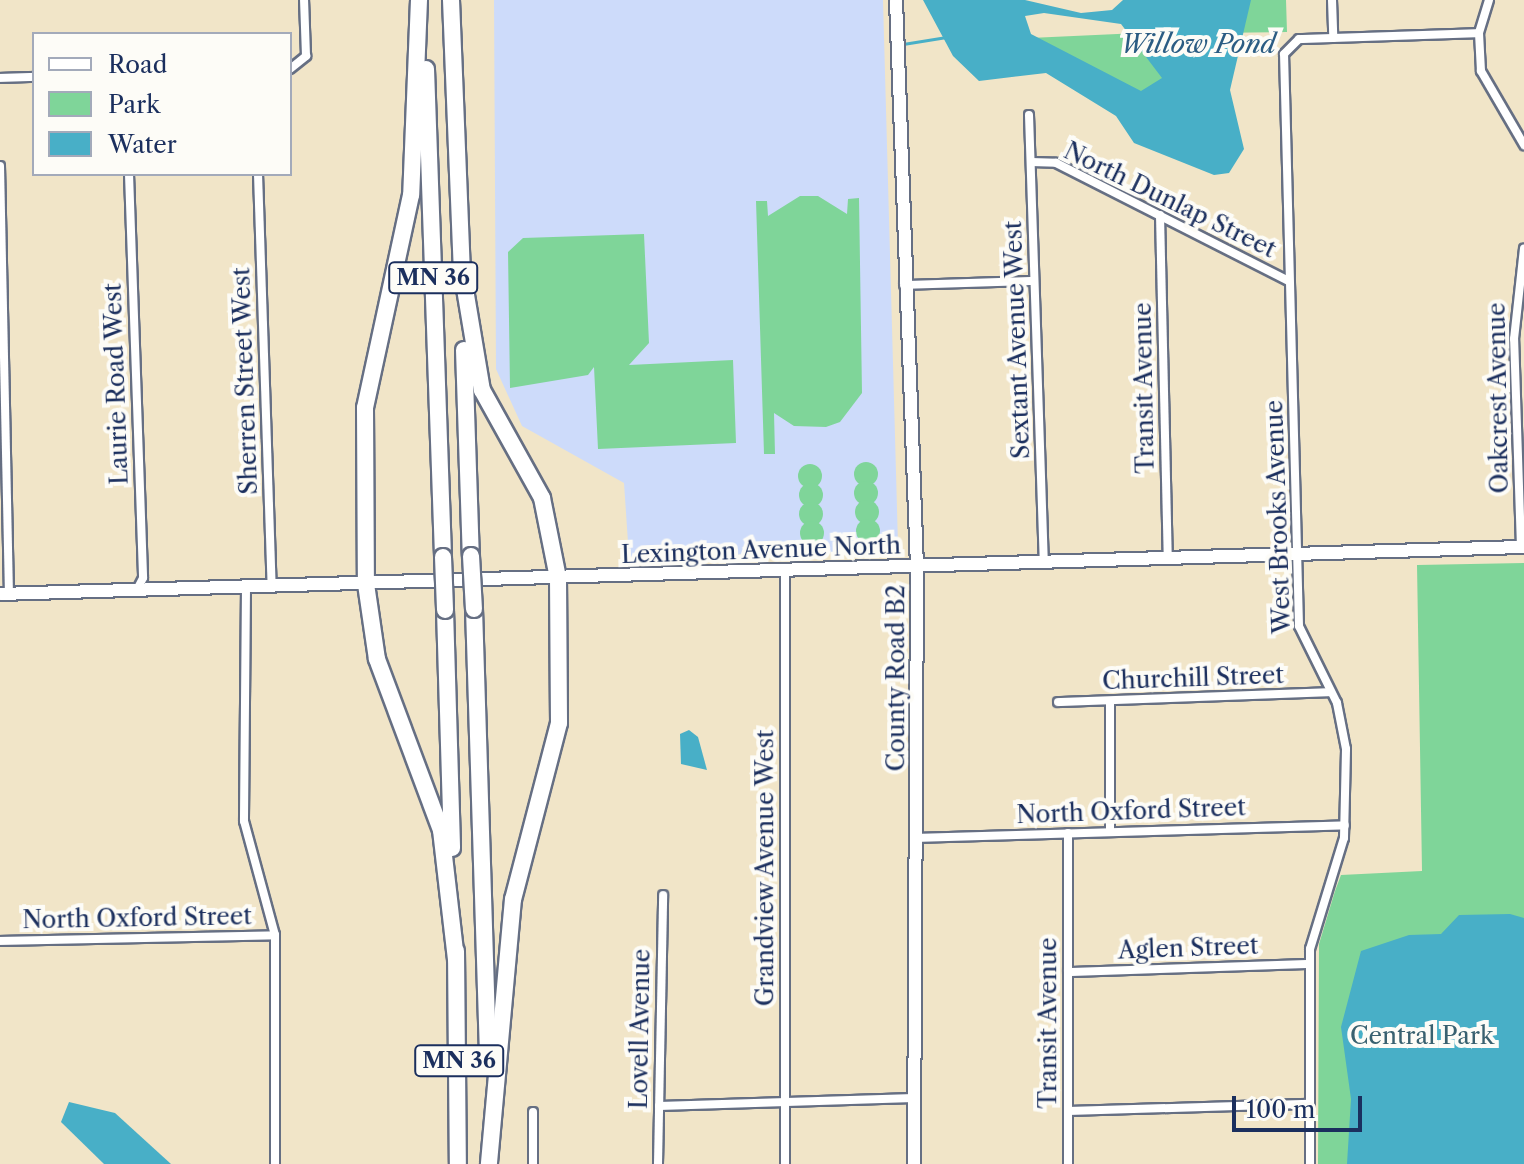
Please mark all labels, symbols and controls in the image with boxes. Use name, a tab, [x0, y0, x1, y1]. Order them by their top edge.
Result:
water label: Willow Pond	[1120, 29, 1276, 61]
legend	[32, 32, 292, 176]
text: Road	[108, 50, 167, 79]
text: Park	[108, 90, 160, 119]
text: Water	[108, 130, 177, 159]
street label: North Dunlap Street	[1059, 136, 1281, 264]
street label: Sextant Avenue West	[998, 220, 1036, 460]
road number: MN 36	[387, 260, 479, 296]
street label: Sherren Street West	[227, 266, 263, 496]
street label: Laurie Road West	[98, 282, 134, 486]
street label: Transit Avenue	[1128, 302, 1160, 474]
street label: Oakcrest Avenue	[1482, 302, 1514, 494]
street label: West Brooks Avenue	[1260, 399, 1296, 635]
street label: Lexington Avenue North	[620, 531, 902, 569]
street label: County Road B2	[882, 584, 910, 772]
street label: Churchill Street	[1102, 660, 1284, 696]
street label: Grandview Avenue West	[751, 728, 779, 1008]
street label: North Oxford Street	[1016, 793, 1246, 829]
street label: North Oxford Street	[22, 902, 252, 934]
street label: Aglen Street	[1117, 931, 1259, 965]
street label: Transit Avenue	[1034, 937, 1062, 1109]
street label: Lovell Avenue	[624, 948, 656, 1110]
park label: Central Park	[1350, 1022, 1494, 1050]
road number: MN 36	[413, 1043, 505, 1079]
scale bar	[1236, 1080, 1366, 1130]
text: 100 m	[1246, 1095, 1315, 1124]

